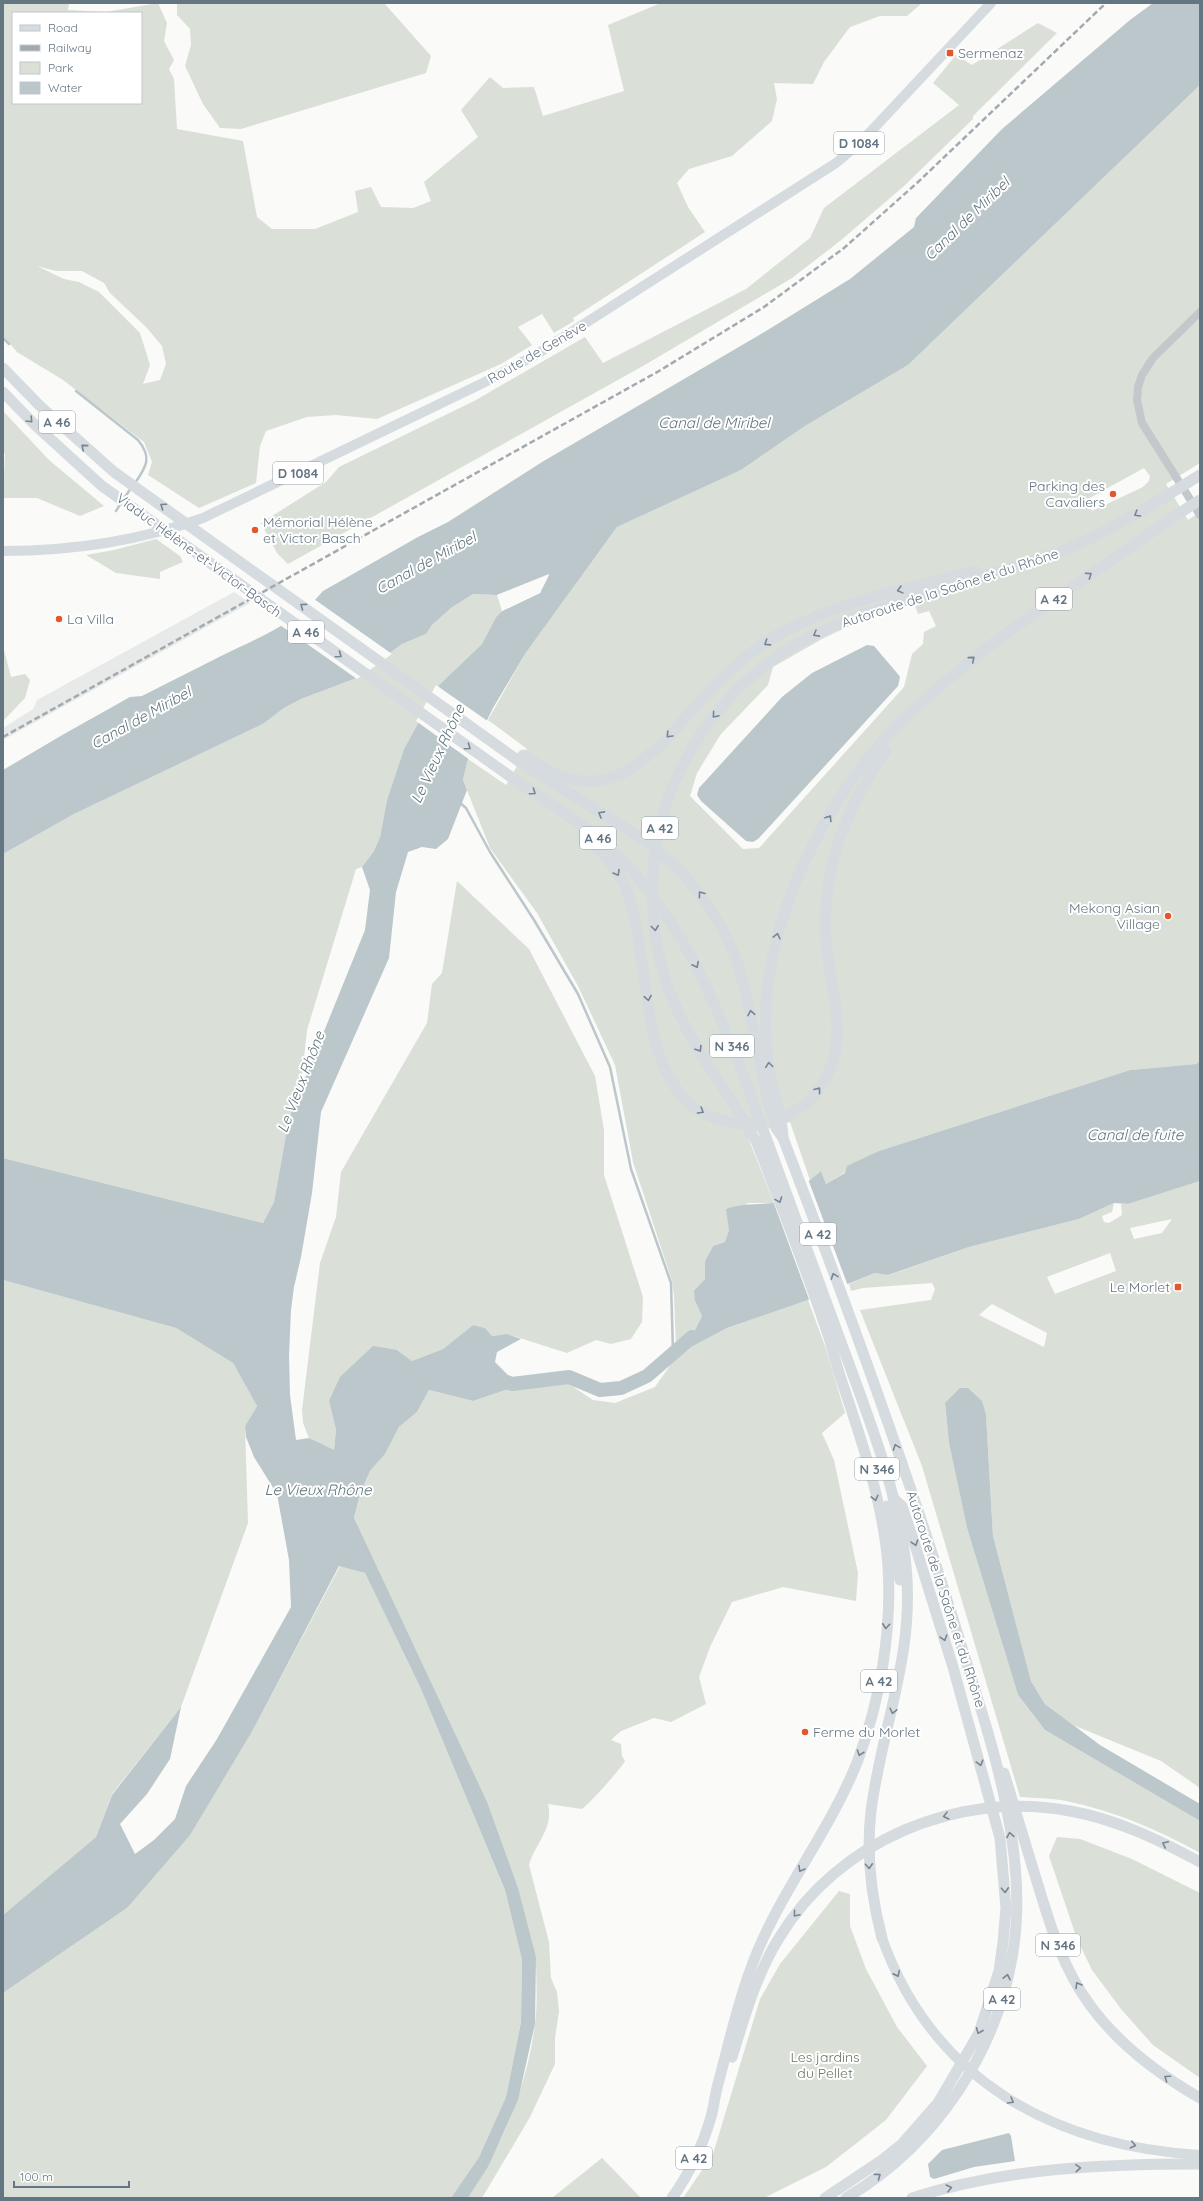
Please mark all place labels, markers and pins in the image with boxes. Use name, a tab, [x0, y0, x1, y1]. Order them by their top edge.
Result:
place label: Sermenaz	[958, 44, 1023, 62]
marker: Sermenaz	[945, 48, 955, 58]
place label: Parking des Cavaliers	[1029, 477, 1105, 511]
marker: Parking des Cavaliers	[1108, 489, 1118, 499]
place label: Mémorial Hélène et Victor Basch	[263, 513, 373, 547]
marker: Mémorial Hélène et Victor Basch	[250, 525, 260, 535]
place label: La Villa	[67, 610, 114, 628]
marker: La Villa	[54, 614, 64, 624]
place label: Mekong Asian Village	[1069, 899, 1160, 933]
marker: Mekong Asian Village	[1163, 911, 1173, 921]
place label: Le Morlet	[1110, 1278, 1170, 1296]
marker: Le Morlet	[1173, 1282, 1183, 1292]
place label: Ferme du Morlet	[813, 1723, 920, 1741]
marker: Ferme du Morlet	[800, 1727, 810, 1737]

